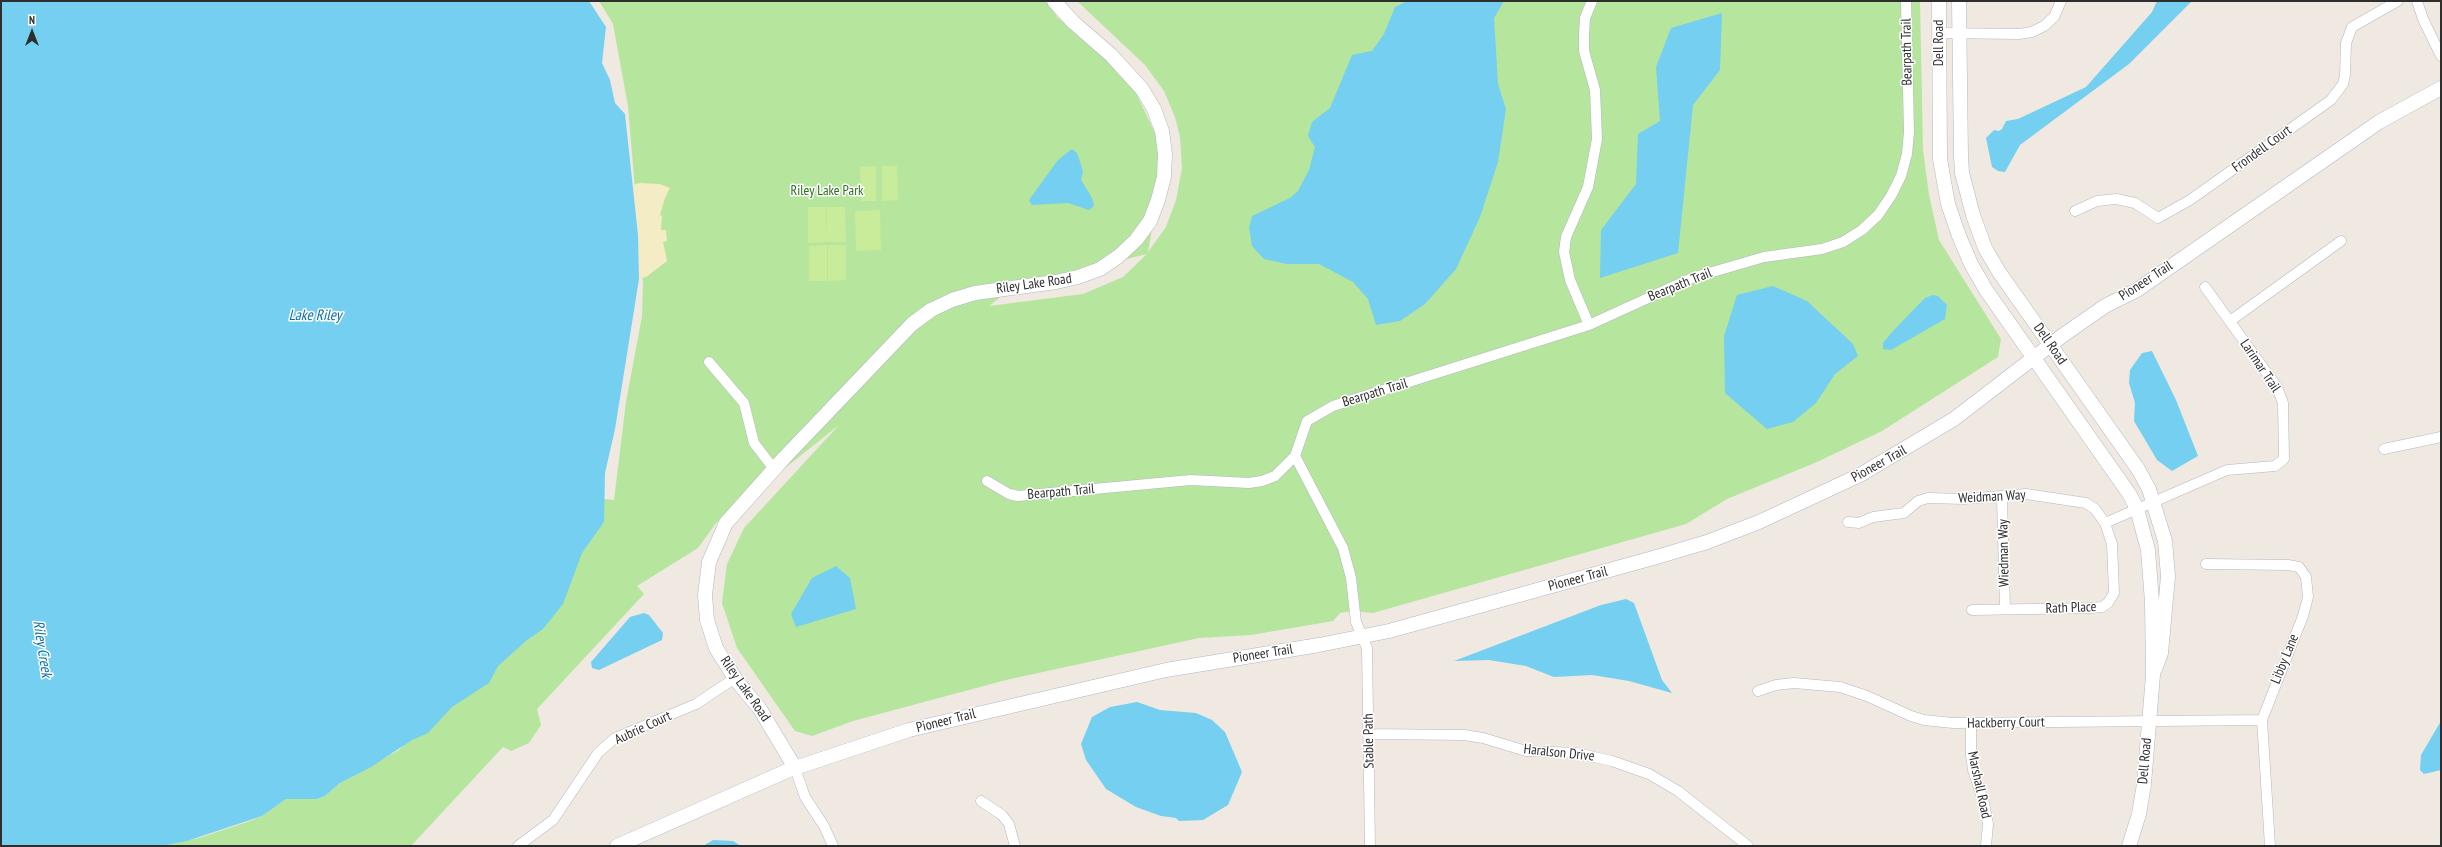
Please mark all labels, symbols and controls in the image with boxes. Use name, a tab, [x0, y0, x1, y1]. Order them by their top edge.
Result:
north arrow	[12, 12, 52, 52]
text: N	[29, 13, 35, 27]
street label: Bearpath Trail	[1898, 18, 1916, 86]
street label: Dell Road	[1931, 20, 1947, 66]
street label: Frondell Court	[2229, 122, 2295, 176]
park label: Riley Lake Park	[791, 183, 863, 199]
street label: Pioneer Trail	[2116, 257, 2176, 305]
street label: Bearpath Trail	[1646, 265, 1714, 305]
street label: Riley Lake Road	[995, 270, 1073, 298]
water label: Lake Riley	[289, 307, 341, 325]
street label: Dell Road	[2030, 320, 2070, 368]
street label: Larimar Trail	[2236, 336, 2284, 396]
street label: Bearpath Trail	[1340, 375, 1410, 411]
street label: Pioneer Trail	[1848, 442, 1910, 486]
street label: Bearpath Trail	[1027, 481, 1095, 503]
street label: Weidman Way	[1958, 487, 2026, 507]
street label: Wiedman Way	[1995, 519, 2013, 587]
street label: Pioneer Trail	[1547, 563, 1609, 595]
street label: Rath Place	[2045, 599, 2097, 617]
water label: Riley Creek	[29, 619, 55, 679]
street label: Libby Lane	[2267, 632, 2303, 686]
street label: Pioneer Trail	[1232, 641, 1294, 667]
street label: Riley Lake Road	[716, 653, 774, 725]
street label: Pioneer Trail	[915, 706, 977, 736]
street label: Aubrie Court	[612, 708, 674, 748]
street label: Stable Path	[1360, 713, 1378, 769]
street label: Hackberry Court	[1967, 714, 2045, 732]
street label: Dell Road	[2135, 737, 2155, 785]
street label: Haralson Drive	[1523, 741, 1595, 765]
street label: Marshall Road	[1964, 750, 1994, 820]

